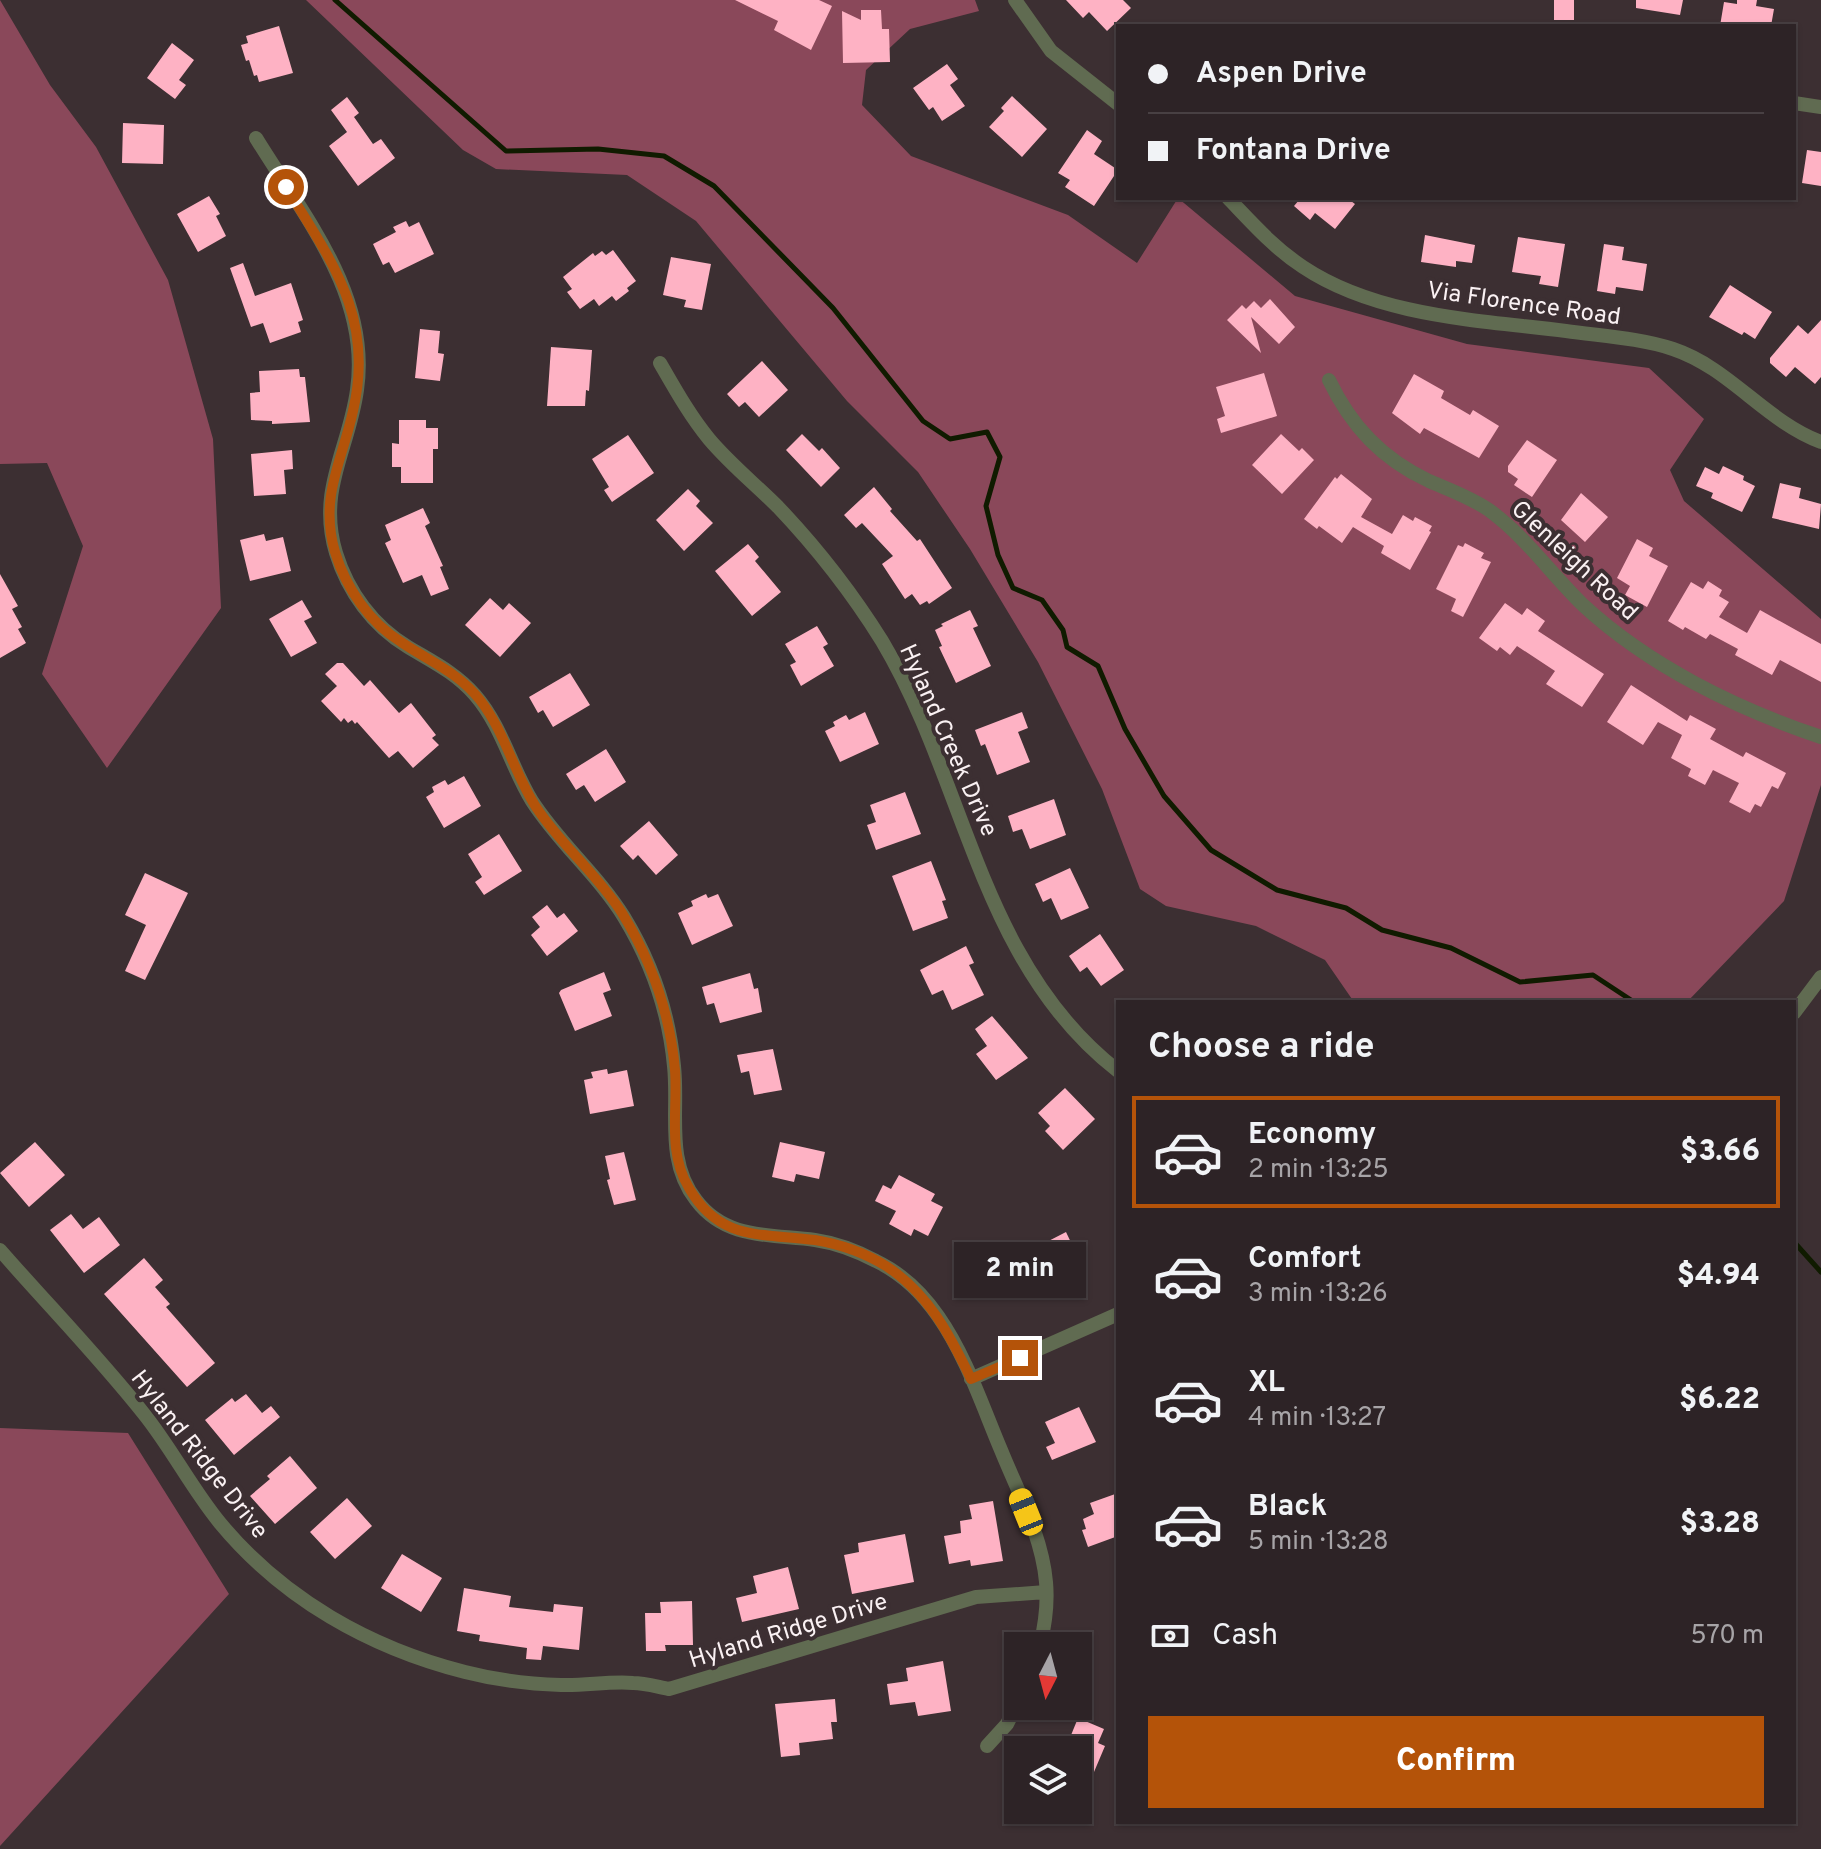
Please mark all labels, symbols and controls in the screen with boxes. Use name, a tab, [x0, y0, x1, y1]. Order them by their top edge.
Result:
text: Aspen Drive	[1196, 56, 1367, 93]
text: Fontana Drive	[1196, 133, 1391, 170]
route start	[268, 169, 304, 205]
street label: Via Florence Road	[1425, 277, 1622, 333]
street label: Glenleigh Road	[1504, 495, 1643, 628]
street label: Hyland Creek Drive	[891, 640, 1003, 842]
text: Choose a ride	[1148, 1025, 1374, 1071]
icon: car	[1152, 1116, 1224, 1188]
text: Economy	[1248, 1117, 1376, 1154]
text: $3.66	[1680, 1134, 1760, 1171]
text: 2 min · 13:25	[1248, 1154, 1389, 1187]
icon: car	[1152, 1240, 1224, 1312]
text: Comfort	[1248, 1241, 1361, 1278]
callout: 2 min	[954, 1242, 1086, 1298]
text: 2 min	[986, 1253, 1054, 1286]
text: $4.94	[1677, 1258, 1760, 1295]
text: 3 min · 13:26	[1248, 1278, 1388, 1311]
route end	[1002, 1340, 1038, 1376]
icon: car	[1152, 1364, 1224, 1436]
street label: Hyland Ridge Drive	[123, 1365, 274, 1546]
text: XL	[1248, 1365, 1285, 1402]
text: $6.22	[1679, 1382, 1760, 1419]
text: 4 min · 13:27	[1248, 1402, 1386, 1435]
car	[1006, 1485, 1046, 1539]
icon: car	[1152, 1488, 1224, 1560]
text: Black	[1248, 1489, 1327, 1526]
text: $3.28	[1680, 1506, 1760, 1543]
text: 5 min · 13:28	[1248, 1526, 1389, 1559]
street label: Hyland Ridge Drive	[686, 1587, 892, 1676]
icon: cash	[1148, 1614, 1192, 1658]
text: Cash	[1212, 1618, 1278, 1655]
text: 570 m	[1690, 1620, 1764, 1653]
north arrow	[1004, 1632, 1092, 1720]
map controls	[1004, 1632, 1092, 1824]
button: Confirm	[1148, 1716, 1764, 1808]
button: layers	[1004, 1736, 1092, 1824]

